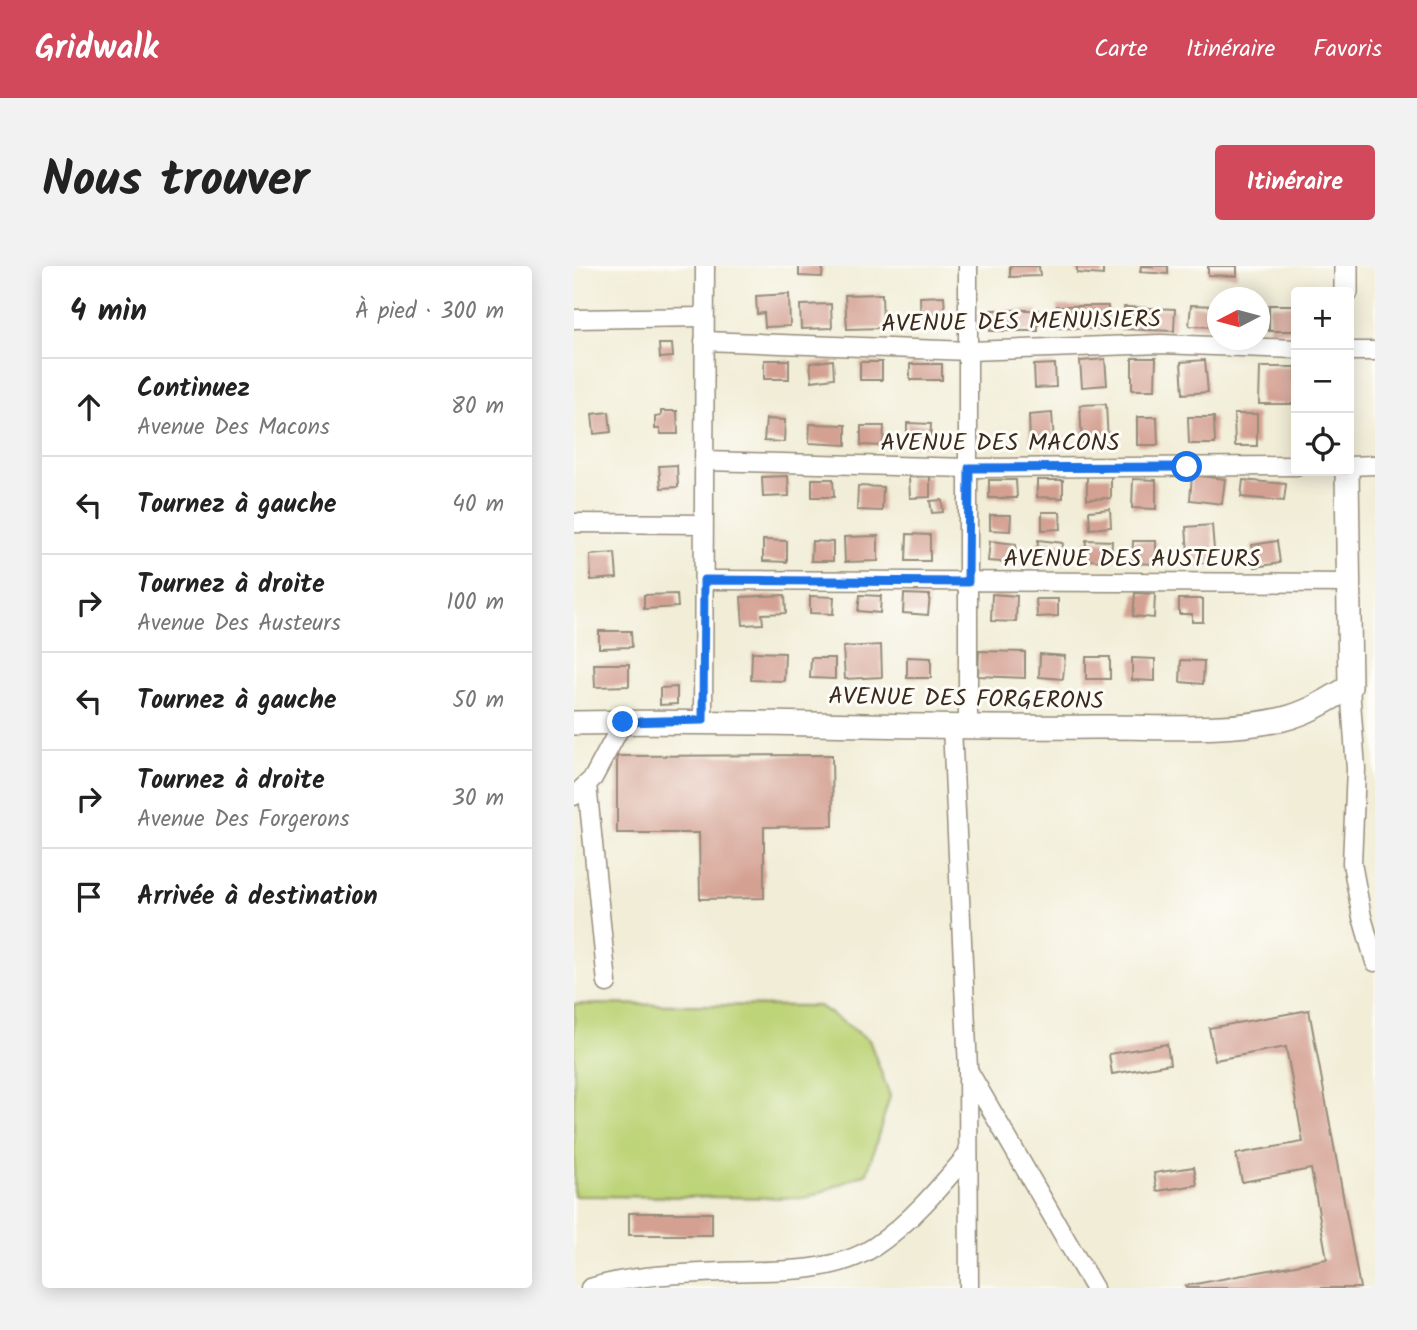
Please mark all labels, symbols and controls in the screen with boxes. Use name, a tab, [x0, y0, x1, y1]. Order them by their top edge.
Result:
text: Gridwalk	[35, 23, 158, 76]
text: Carte	[1094, 30, 1148, 69]
text: Itinéraire	[1186, 30, 1275, 69]
text: Favoris	[1313, 30, 1382, 69]
text: Nous trouver	[42, 143, 309, 221]
button: Itinéraire	[1215, 145, 1375, 220]
north arrow	[1207, 287, 1270, 350]
map controls	[1291, 287, 1354, 476]
button: +	[1291, 287, 1354, 350]
text: 4 min	[70, 288, 147, 336]
text: À pied · 300 m	[355, 294, 504, 330]
street label: AVENUE DES MENUISIERS	[881, 301, 1161, 344]
button: −	[1291, 350, 1354, 413]
text: Continuez	[137, 368, 250, 410]
icon: ahead	[70, 388, 108, 426]
text: 80 m	[451, 389, 504, 425]
text: Avenue Des Macons	[137, 410, 330, 446]
button: locate	[1291, 413, 1354, 476]
street label: AVENUE DES MACONS	[880, 424, 1120, 463]
route start	[1171, 451, 1202, 482]
text: Tournez à gauche	[137, 484, 337, 526]
icon: left	[70, 486, 108, 524]
text: 40 m	[452, 487, 504, 523]
street label: AVENUE DES AUSTEURS	[1003, 540, 1261, 579]
text: Tournez à droite	[137, 564, 325, 606]
icon: right	[70, 584, 108, 622]
text: 100 m	[446, 585, 504, 621]
text: Avenue Des Austeurs	[137, 606, 341, 642]
street label: AVENUE DES FORGERONS	[828, 678, 1104, 721]
text: Tournez à gauche	[137, 680, 337, 722]
icon: left	[70, 682, 108, 720]
text: 50 m	[453, 683, 504, 719]
route end	[607, 706, 638, 737]
text: Tournez à droite	[137, 760, 325, 802]
icon: right	[70, 780, 108, 818]
text: 30 m	[452, 781, 504, 817]
text: Avenue Des Forgerons	[137, 802, 350, 838]
text: Arrivée à destination	[137, 876, 378, 918]
icon: arrive	[70, 878, 108, 916]

